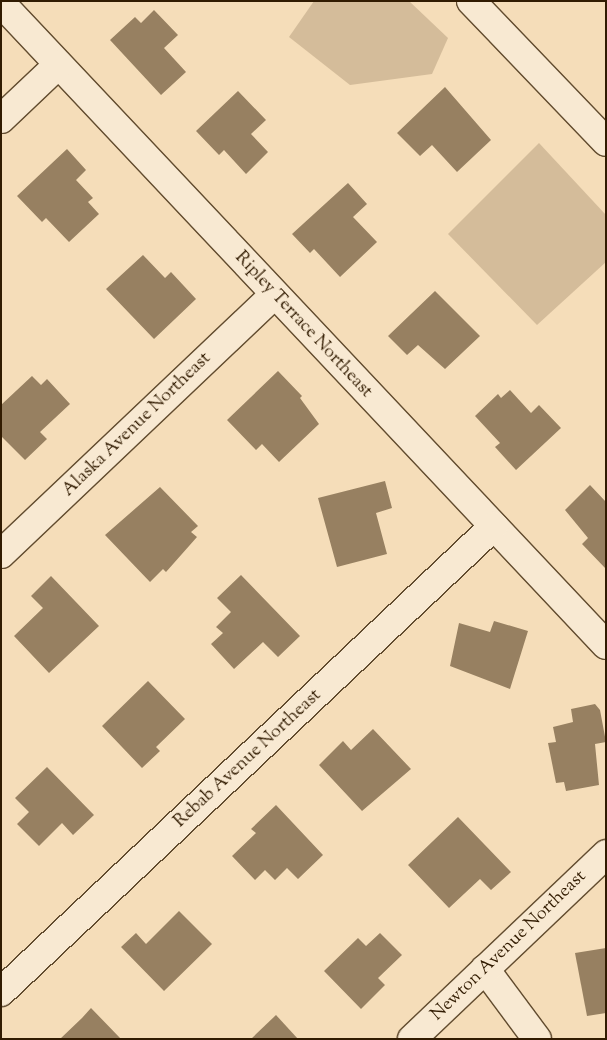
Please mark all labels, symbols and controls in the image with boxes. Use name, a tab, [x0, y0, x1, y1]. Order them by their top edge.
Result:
street label: Ripley Terrace Northeast	[230, 247, 376, 403]
street label: Alaska Avenue Northeast	[58, 348, 216, 502]
street label: Rebab Avenue Northeast	[170, 685, 326, 833]
street label: Newton Avenue Northeast	[427, 866, 591, 1026]

